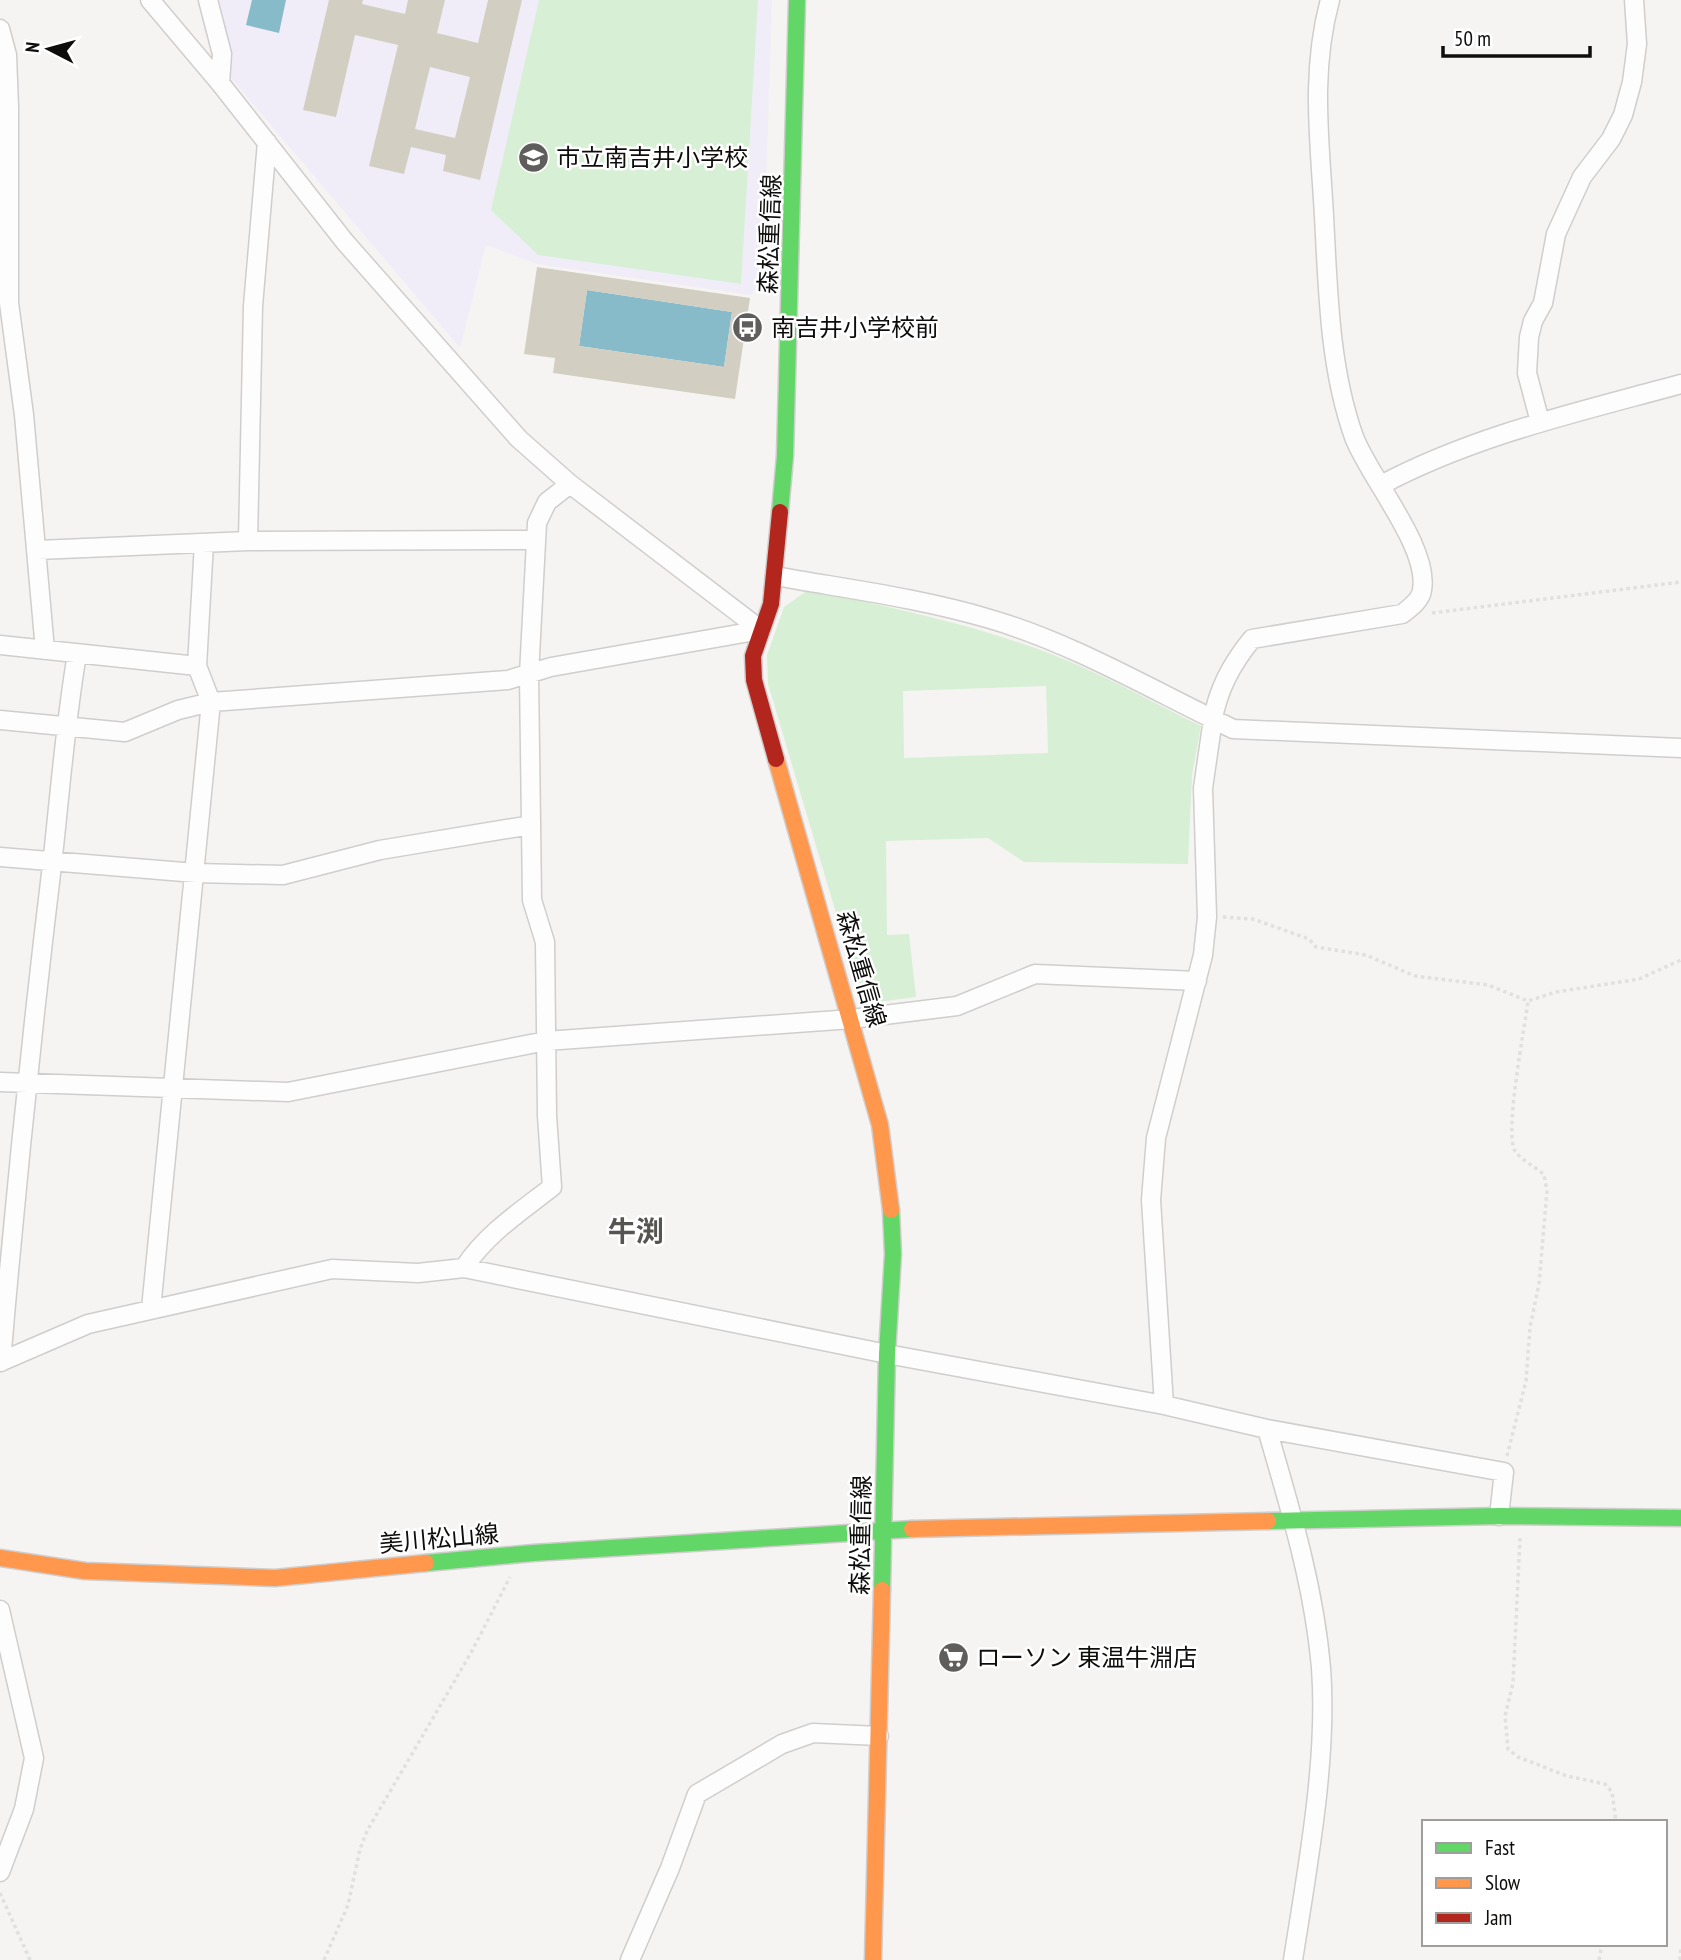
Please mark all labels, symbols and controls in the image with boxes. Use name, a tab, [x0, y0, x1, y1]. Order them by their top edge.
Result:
north arrow	[14, 14, 84, 84]
scale bar	[1443, 14, 1590, 58]
text: 50 m	[1454, 25, 1491, 52]
text: N	[20, 41, 45, 54]
school or university icon: 市立南吉井小学校	[516, 141, 550, 175]
place label: 市立南吉井小学校	[556, 142, 748, 173]
street label: 森松重信線	[752, 173, 787, 294]
bus stop icon: 南吉井小学校前	[731, 311, 765, 345]
place label: 南吉井小学校前	[771, 312, 939, 343]
street label: 森松重信線	[830, 907, 893, 1031]
district label: 牛渕	[608, 1212, 664, 1249]
street label: 森松重信線	[844, 1475, 877, 1595]
street label: 美川松山線	[378, 1518, 500, 1559]
supermarket icon: ローソン 東温牛淵店	[936, 1641, 970, 1675]
place label: ローソン 東温牛淵店	[976, 1642, 1197, 1673]
legend	[1422, 1820, 1667, 1946]
text: Fast	[1485, 1834, 1515, 1861]
text: Slow	[1485, 1869, 1521, 1896]
text: Jam	[1484, 1904, 1512, 1931]

